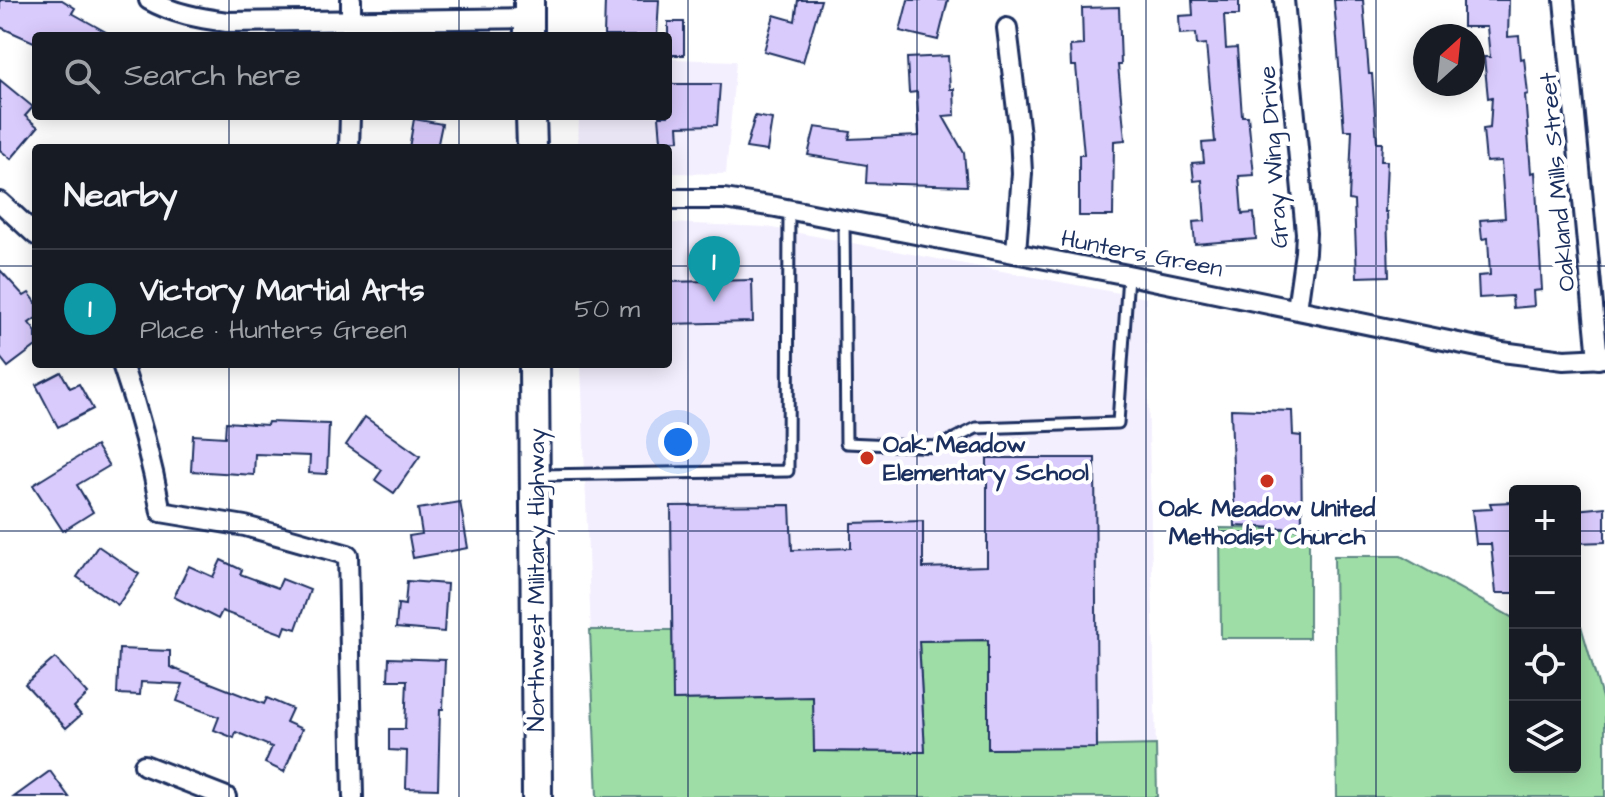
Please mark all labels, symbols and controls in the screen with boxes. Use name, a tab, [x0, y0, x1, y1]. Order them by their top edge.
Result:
north arrow	[1413, 24, 1485, 96]
search box	[32, 32, 672, 120]
icon: search	[60, 54, 104, 98]
text: Search here	[124, 55, 301, 97]
street label: Gray Wing Drive	[1251, 64, 1298, 249]
street label: Oakland Mills Street	[1531, 71, 1585, 293]
text: Nearby	[64, 172, 178, 220]
street label: Hunters Green	[1058, 222, 1226, 286]
pin: 1	[688, 236, 740, 302]
text: Victory Martial Arts	[140, 270, 425, 312]
text: 1	[88, 291, 92, 327]
text: 50 m	[575, 291, 640, 327]
text: Place · Hunters Green	[140, 312, 407, 348]
your location	[658, 422, 698, 462]
street label: Northwest Military Highway	[520, 428, 555, 732]
place label: Oak Meadow Elementary School	[883, 428, 1089, 492]
marker: Oak Meadow Elementary School	[858, 449, 876, 467]
marker: Oak Meadow United Methodist Church	[1258, 472, 1276, 490]
map controls	[1509, 485, 1581, 773]
button: +	[1509, 485, 1581, 557]
place label: Oak Meadow United Methodist Church	[1159, 492, 1376, 554]
button: −	[1509, 557, 1581, 629]
button: locate	[1509, 629, 1581, 701]
button: layers	[1509, 701, 1581, 773]

